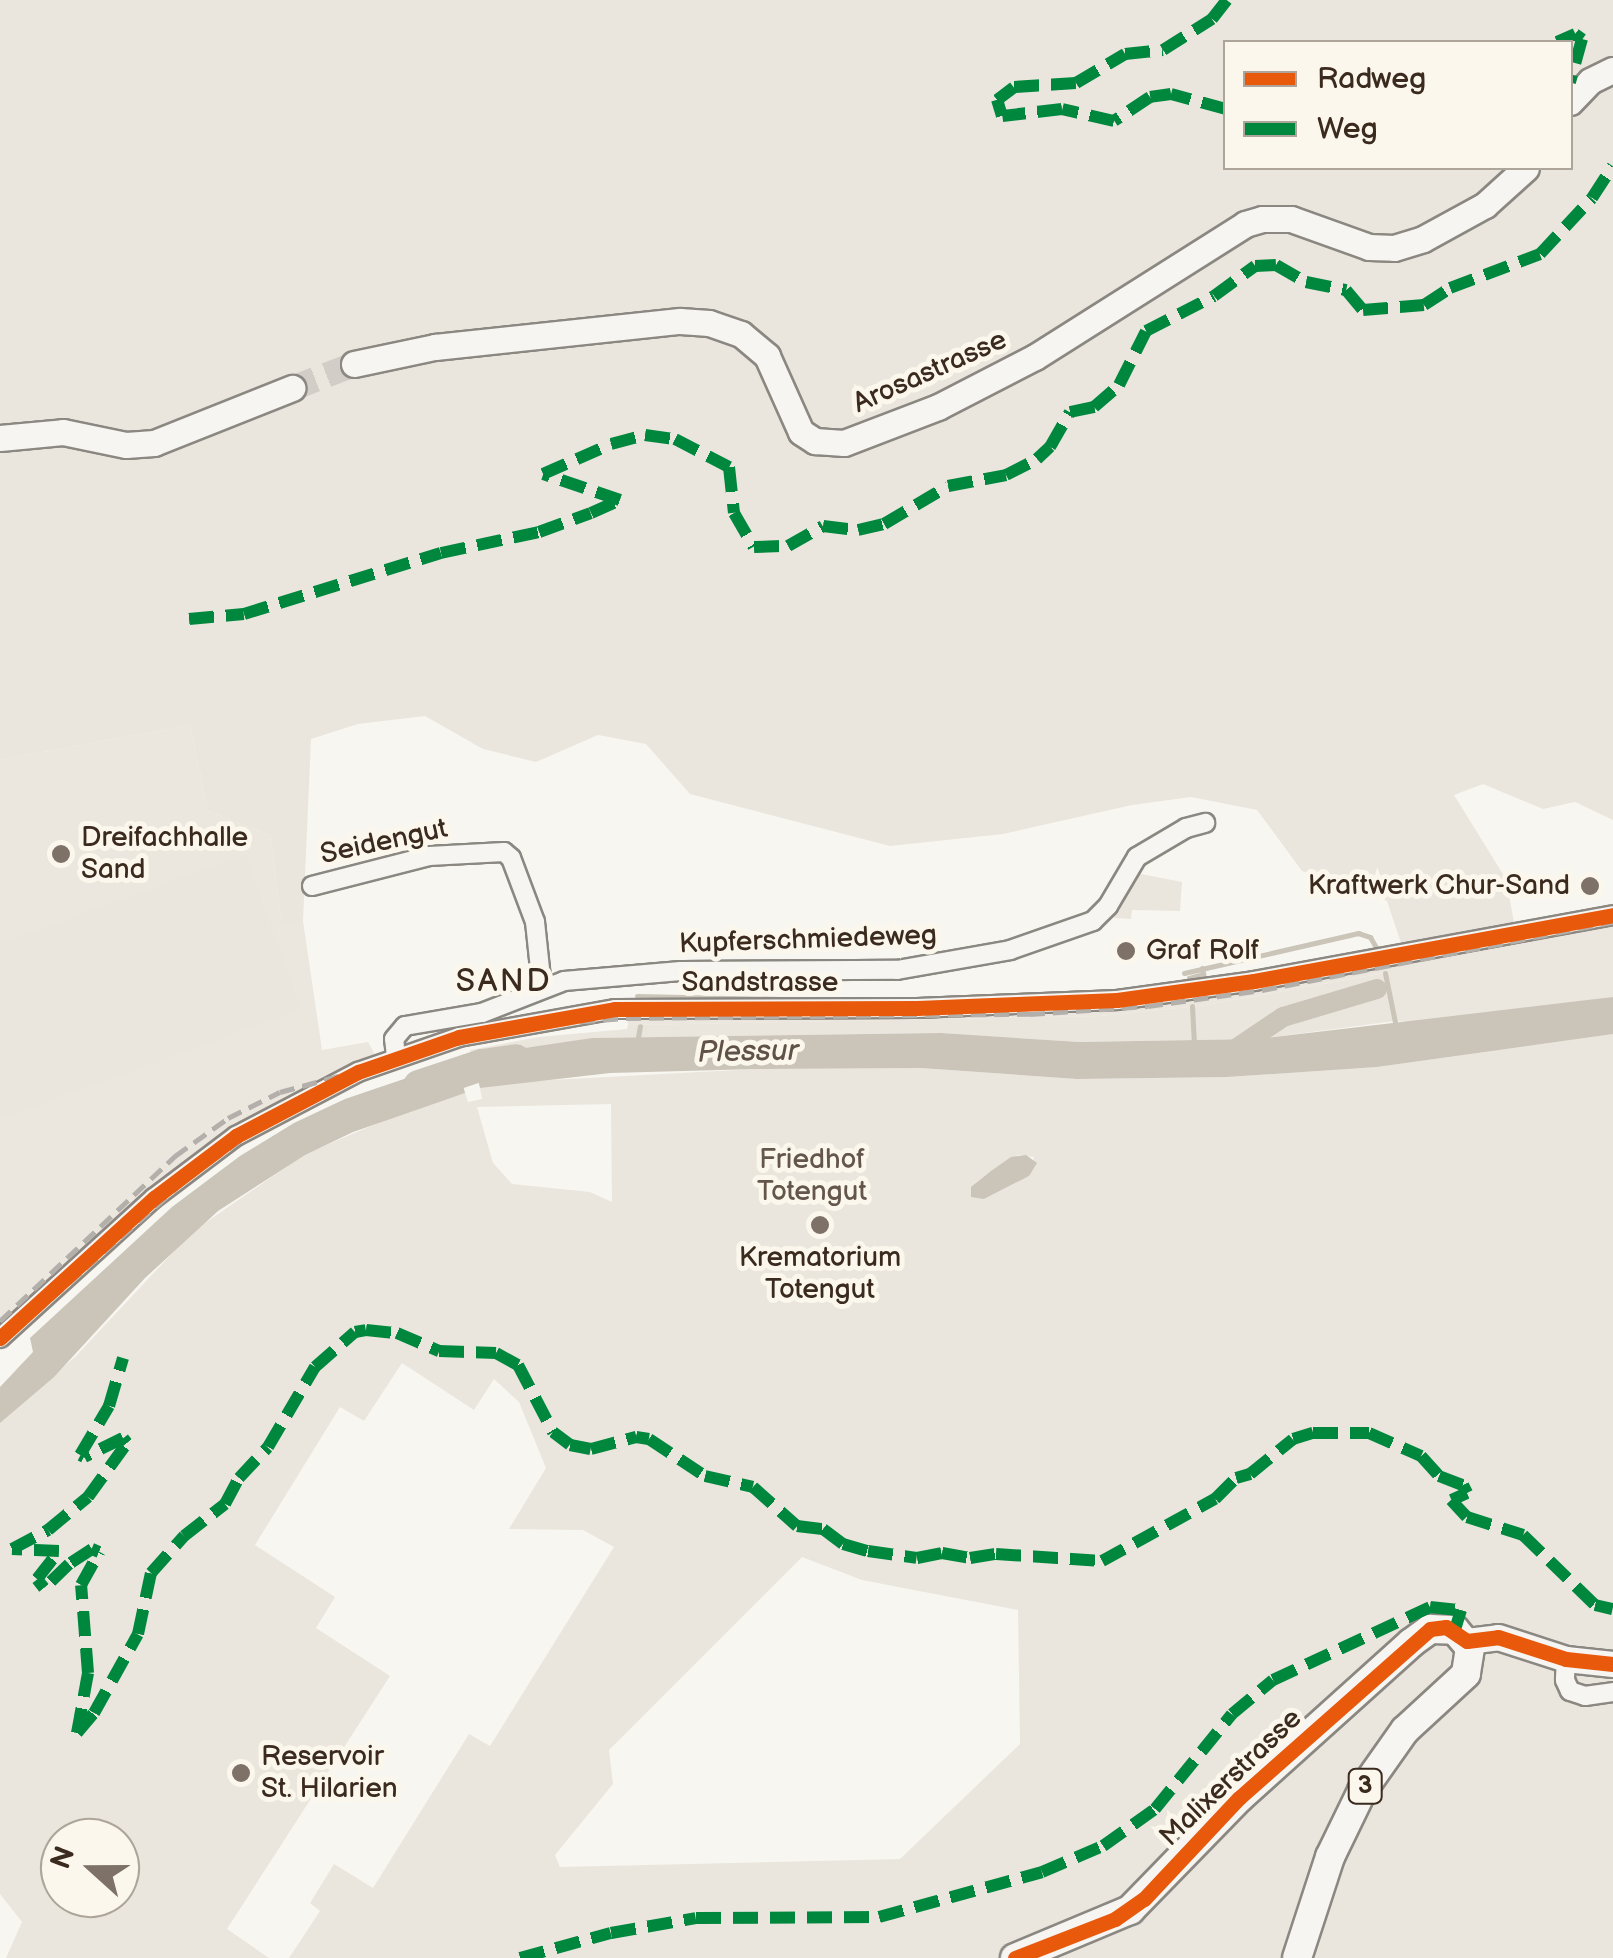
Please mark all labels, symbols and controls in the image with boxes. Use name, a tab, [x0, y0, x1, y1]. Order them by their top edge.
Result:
legend	[1223, 40, 1573, 170]
text: Radweg	[1317, 61, 1426, 97]
text: Weg	[1317, 111, 1378, 147]
street label: Arosastrasse	[848, 323, 1012, 421]
street label: Seidengut	[317, 812, 451, 872]
place label: Dreifachhalle Sand	[81, 821, 248, 887]
marker: Dreifachhalle Sand	[50, 843, 72, 865]
place label: Kraftwerk Chur-Sand	[1308, 869, 1570, 903]
marker: Kraftwerk Chur-Sand	[1579, 875, 1601, 897]
street label: Kupferschmiedeweg	[678, 919, 938, 961]
place label: Graf Rolf	[1146, 934, 1259, 968]
marker: Graf Rolf	[1115, 940, 1137, 962]
district label: SAND	[456, 963, 552, 1001]
street label: Sandstrasse	[682, 966, 838, 1000]
water label: Plessur	[697, 1033, 799, 1071]
park label: Friedhof Totengut	[757, 1143, 867, 1209]
marker: Krematorium Totengut	[809, 1214, 831, 1236]
place label: Krematorium Totengut	[739, 1241, 901, 1307]
street label: Malixerstrasse	[1153, 1702, 1309, 1854]
place label: Reservoir St. Hilarien	[261, 1740, 398, 1806]
marker: Reservoir St. Hilarien	[230, 1762, 252, 1784]
road number: 3	[1348, 1766, 1382, 1806]
north arrow	[40, 1818, 140, 1918]
text: N	[44, 1842, 83, 1874]

